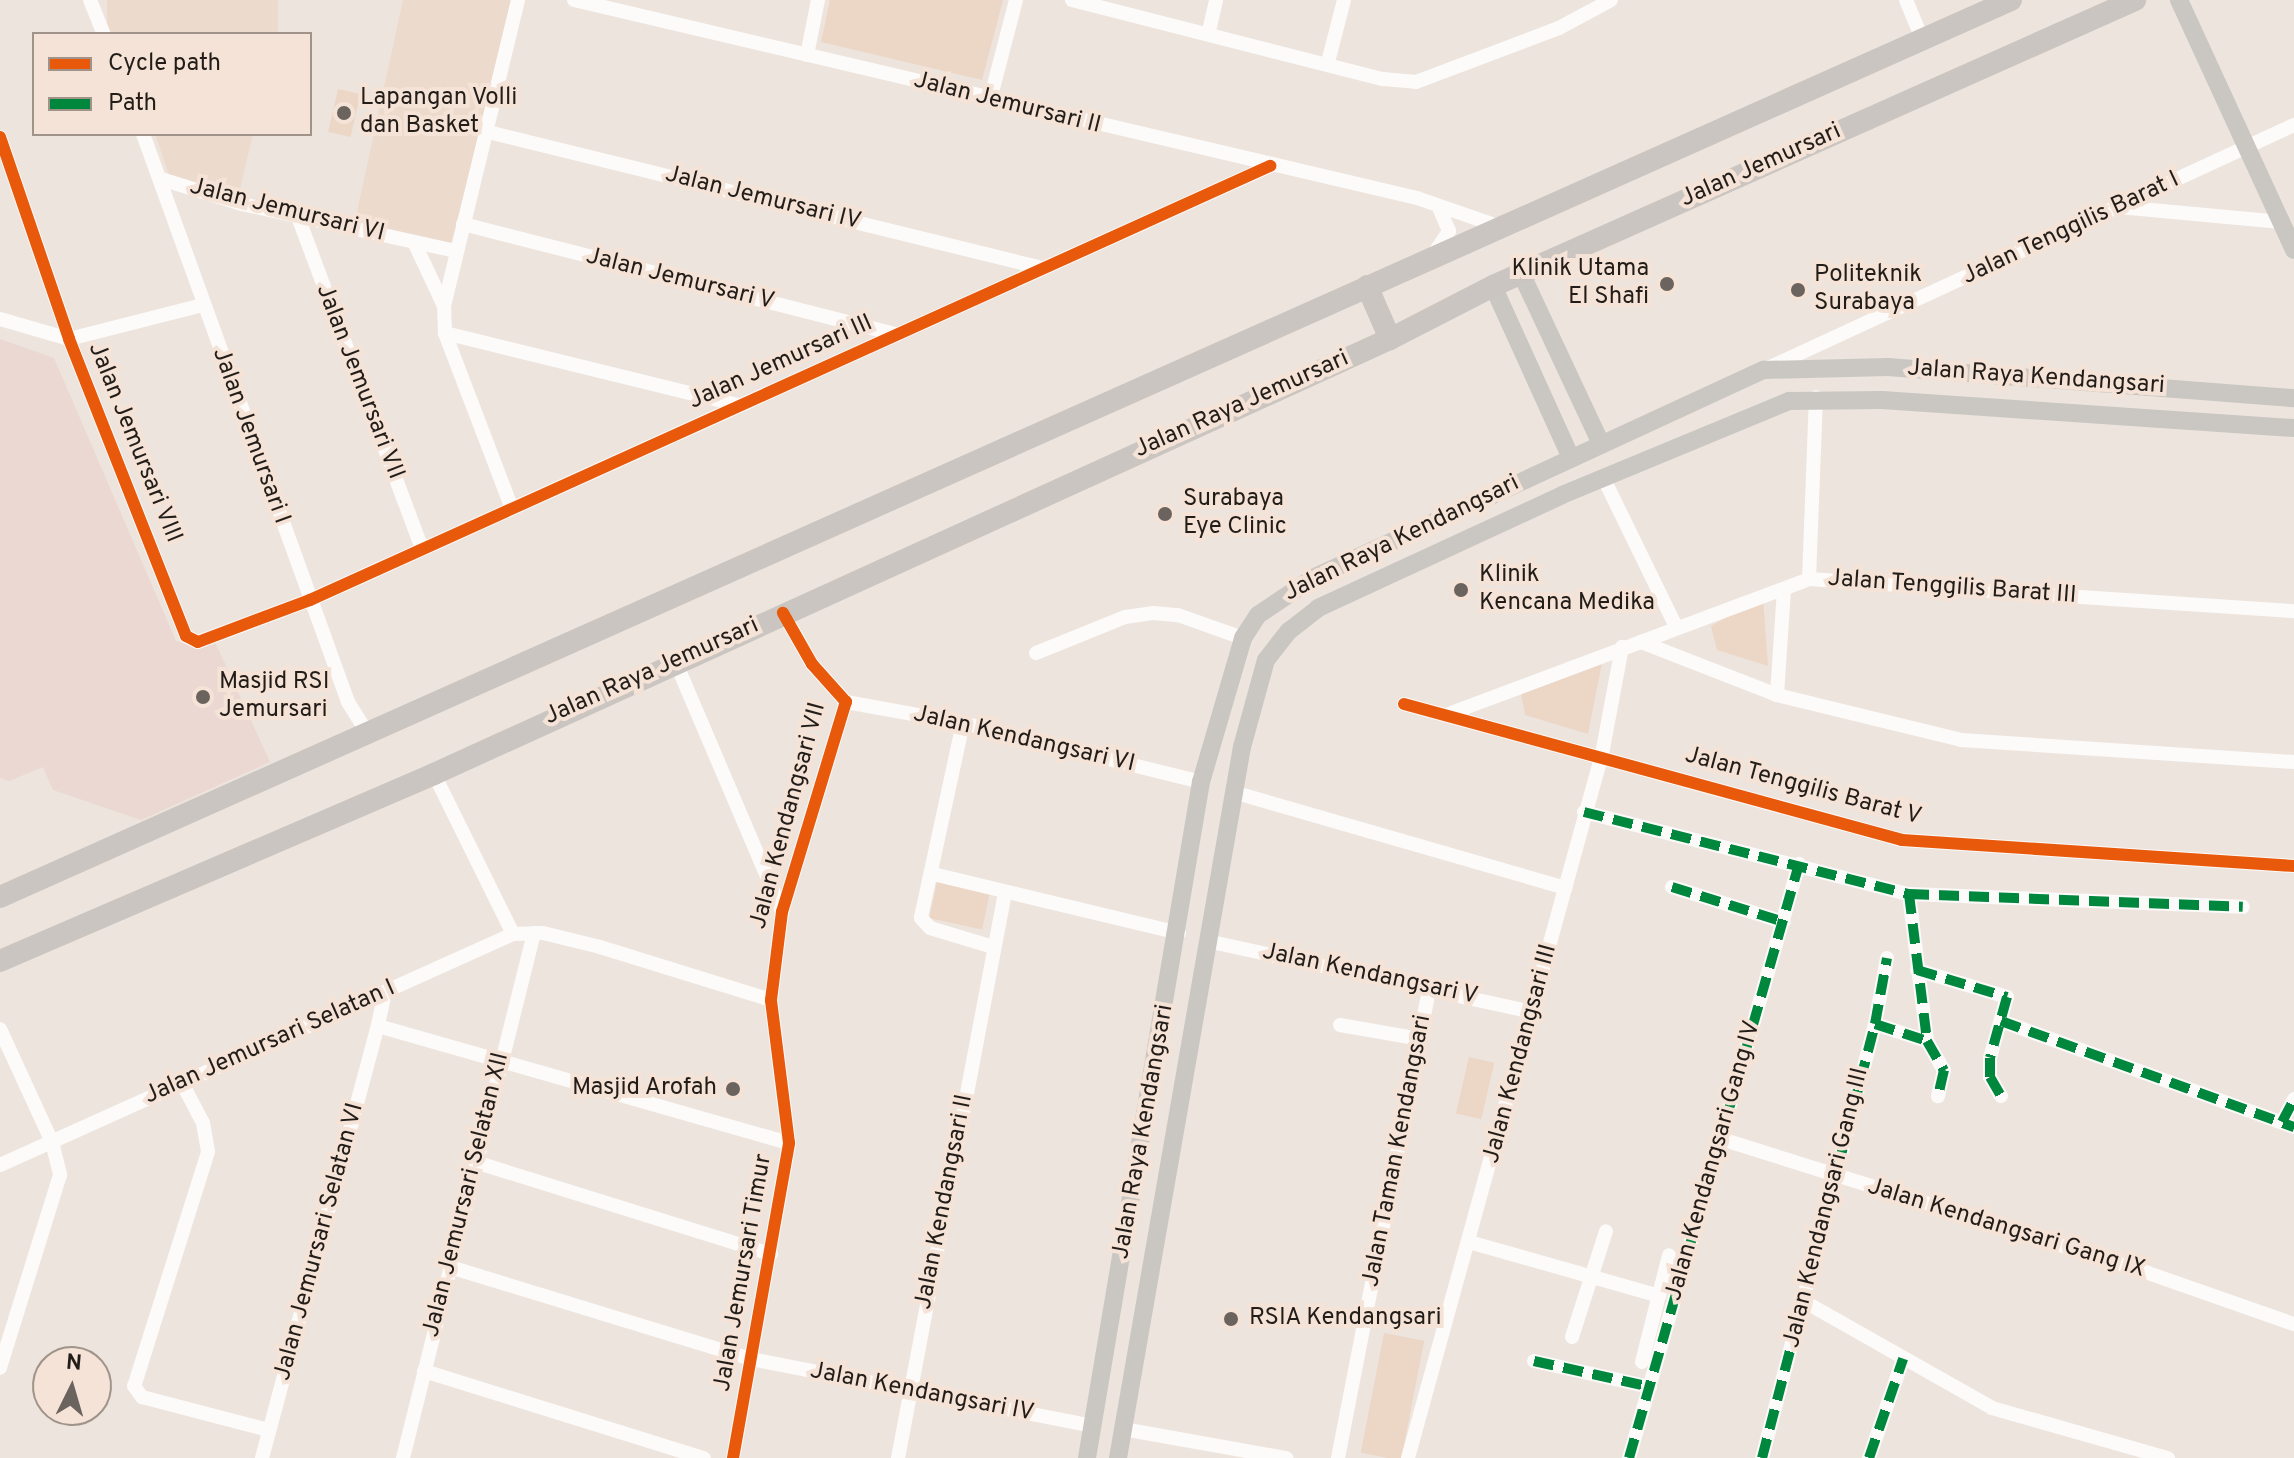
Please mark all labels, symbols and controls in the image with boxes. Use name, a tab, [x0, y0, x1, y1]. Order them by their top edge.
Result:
legend	[32, 32, 312, 136]
text: Cycle path	[108, 49, 221, 79]
street label: Jalan Jemursari II	[910, 67, 1104, 141]
place label: Lapangan Volli dan Basket	[360, 85, 518, 141]
text: Path	[108, 89, 157, 119]
marker: Lapangan Volli dan Basket	[335, 104, 353, 122]
street label: Jalan Jemursari	[1676, 118, 1846, 214]
street label: Jalan Jemursari IV	[662, 161, 864, 237]
street label: Jalan Tenggilis Barat I	[1958, 166, 2184, 292]
street label: Jalan Jemursari VI	[186, 173, 388, 249]
street label: Jalan Jemursari V	[582, 243, 778, 317]
place label: Klinik Utama El Shafi	[1511, 256, 1649, 312]
place label: Politeknik Surabaya	[1814, 262, 1922, 318]
marker: Klinik Utama El Shafi	[1656, 273, 1678, 295]
street label: Jalan Jemursari VII	[308, 280, 410, 484]
marker: Politeknik Surabaya	[1789, 281, 1807, 299]
street label: Jalan Jemursari III	[684, 309, 878, 417]
street label: Jalan Jemursari VIII	[81, 338, 187, 548]
street label: Jalan Jemursari I	[205, 344, 295, 528]
street label: Jalan Raya Jemursari	[1130, 345, 1354, 465]
street label: Jalan Raya Kendangsari	[1906, 355, 2166, 401]
street label: Jalan Raya Kendangsari	[1280, 469, 1524, 609]
place label: Surabaya Eye Clinic	[1183, 486, 1287, 542]
marker: Surabaya Eye Clinic	[1154, 503, 1176, 525]
place label: Klinik Kencana Medika	[1479, 562, 1655, 618]
street label: Jalan Tenggilis Barat III	[1826, 565, 2078, 611]
marker: Klinik Kencana Medika	[1450, 579, 1472, 601]
street label: Jalan Raya Jemursari	[540, 612, 764, 732]
place label: Masjid RSI Jemursari	[219, 669, 329, 725]
marker: Masjid RSI Jemursari	[194, 688, 212, 706]
street label: Jalan Kendangsari VII	[745, 699, 833, 933]
street label: Jalan Kendangsari VI	[910, 700, 1138, 780]
street label: Jalan Tenggilis Barat V	[1681, 741, 1925, 833]
street label: Jalan Kendangsari V	[1259, 938, 1481, 1012]
street label: Jalan Kendangsari III	[1478, 941, 1564, 1167]
street label: Jalan Jemursari Selatan I	[140, 975, 400, 1111]
street label: Jalan Raya Kendangsari	[1107, 1002, 1181, 1262]
street label: Jalan Taman Kendangsari	[1357, 1012, 1439, 1290]
street label: Jalan Kendangsari Gang IV	[1660, 1018, 1768, 1304]
street label: Jalan Jemursari Selatan XII	[418, 1050, 516, 1340]
street label: Jalan Kendangsari Gang III	[1778, 1065, 1876, 1351]
place label: Masjid Arofah	[571, 1075, 717, 1103]
marker: Masjid Arofah	[724, 1080, 742, 1098]
street label: Jalan Kendangsari II	[910, 1092, 980, 1312]
street label: Jalan Jemursari Selatan VI	[269, 1100, 371, 1384]
street label: Jalan Jemursari Timur	[709, 1151, 779, 1395]
street label: Jalan Kendangsari Gang IX	[1864, 1173, 2148, 1285]
place label: RSIA Kendangsari	[1249, 1305, 1442, 1333]
marker: RSIA Kendangsari	[1220, 1308, 1242, 1330]
north arrow	[32, 1346, 112, 1426]
text: N	[65, 1349, 83, 1378]
street label: Jalan Kendangsari IV	[808, 1357, 1036, 1429]

